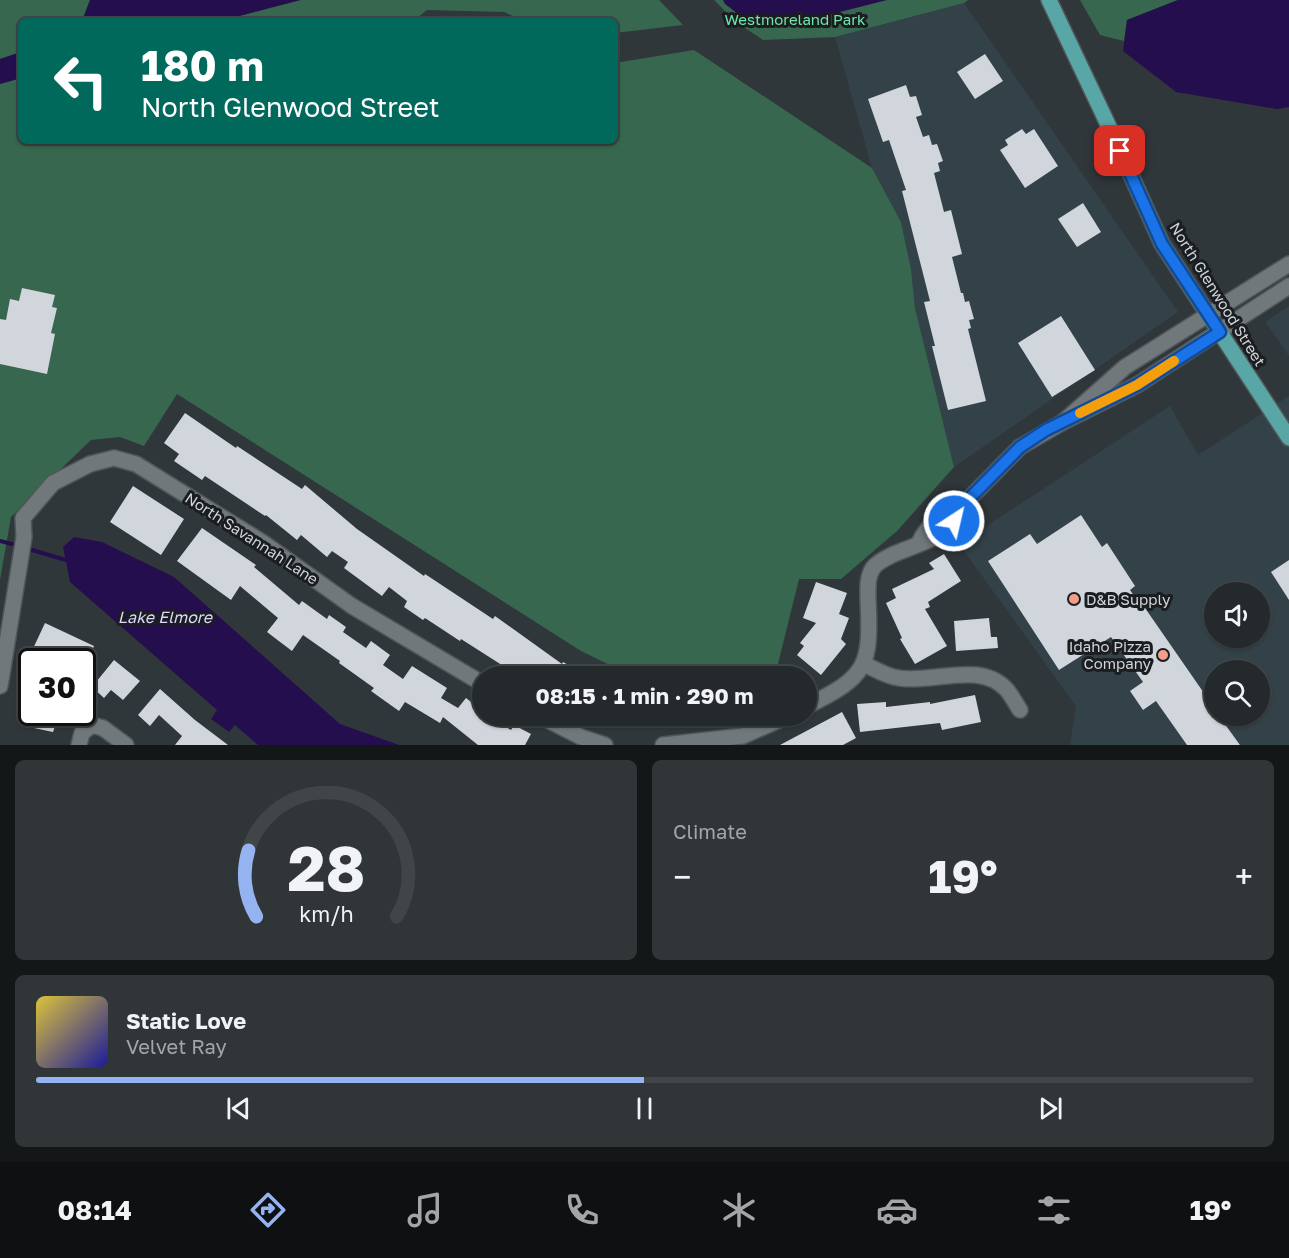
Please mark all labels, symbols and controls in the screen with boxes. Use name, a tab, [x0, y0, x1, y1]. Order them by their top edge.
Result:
park label: Westmoreland Park	[724, 10, 866, 28]
text: 180 m	[141, 40, 264, 90]
icon: left	[42, 42, 120, 120]
text: North Glenwood Street	[141, 91, 440, 123]
pin	[1094, 125, 1145, 176]
icon: arrive	[1103, 134, 1136, 167]
street label: North Glenwood Street	[1166, 219, 1270, 369]
street label: North Savannah Lane	[182, 488, 322, 588]
position arrow	[922, 489, 986, 553]
map controls	[1204, 582, 1270, 726]
button: sound	[1204, 582, 1270, 648]
place label: D&B Supply	[1086, 590, 1171, 608]
marker: D&B Supply	[1067, 592, 1081, 606]
water label: Lake Elmore	[118, 607, 214, 627]
place label: Idaho Pizza Company	[1069, 637, 1152, 672]
speed limit sign: 30	[18, 648, 96, 726]
marker: Idaho Pizza Company	[1156, 648, 1170, 662]
button: search	[1204, 660, 1270, 726]
text: 08:15 · 1 min · 290 m	[535, 682, 754, 709]
text: Climate	[673, 819, 747, 843]
text: 28	[287, 830, 365, 905]
text: 19°	[928, 849, 998, 903]
text: −	[673, 857, 691, 896]
text: +	[1235, 857, 1253, 896]
text: km/h	[299, 901, 353, 927]
text: Static Love	[126, 1007, 246, 1034]
text: Velvet Ray	[126, 1034, 227, 1058]
icon: previous	[222, 1092, 255, 1125]
icon: pause	[628, 1092, 661, 1125]
icon: next	[1034, 1092, 1067, 1125]
icon: directions	[247, 1189, 289, 1231]
icon: music	[404, 1189, 446, 1231]
icon: phone	[561, 1189, 603, 1231]
icon: climate	[718, 1189, 760, 1231]
icon: car	[876, 1189, 918, 1231]
icon: filters	[1033, 1189, 1075, 1231]
text: 08:14	[58, 1194, 132, 1226]
text: 19°	[1190, 1194, 1231, 1226]

